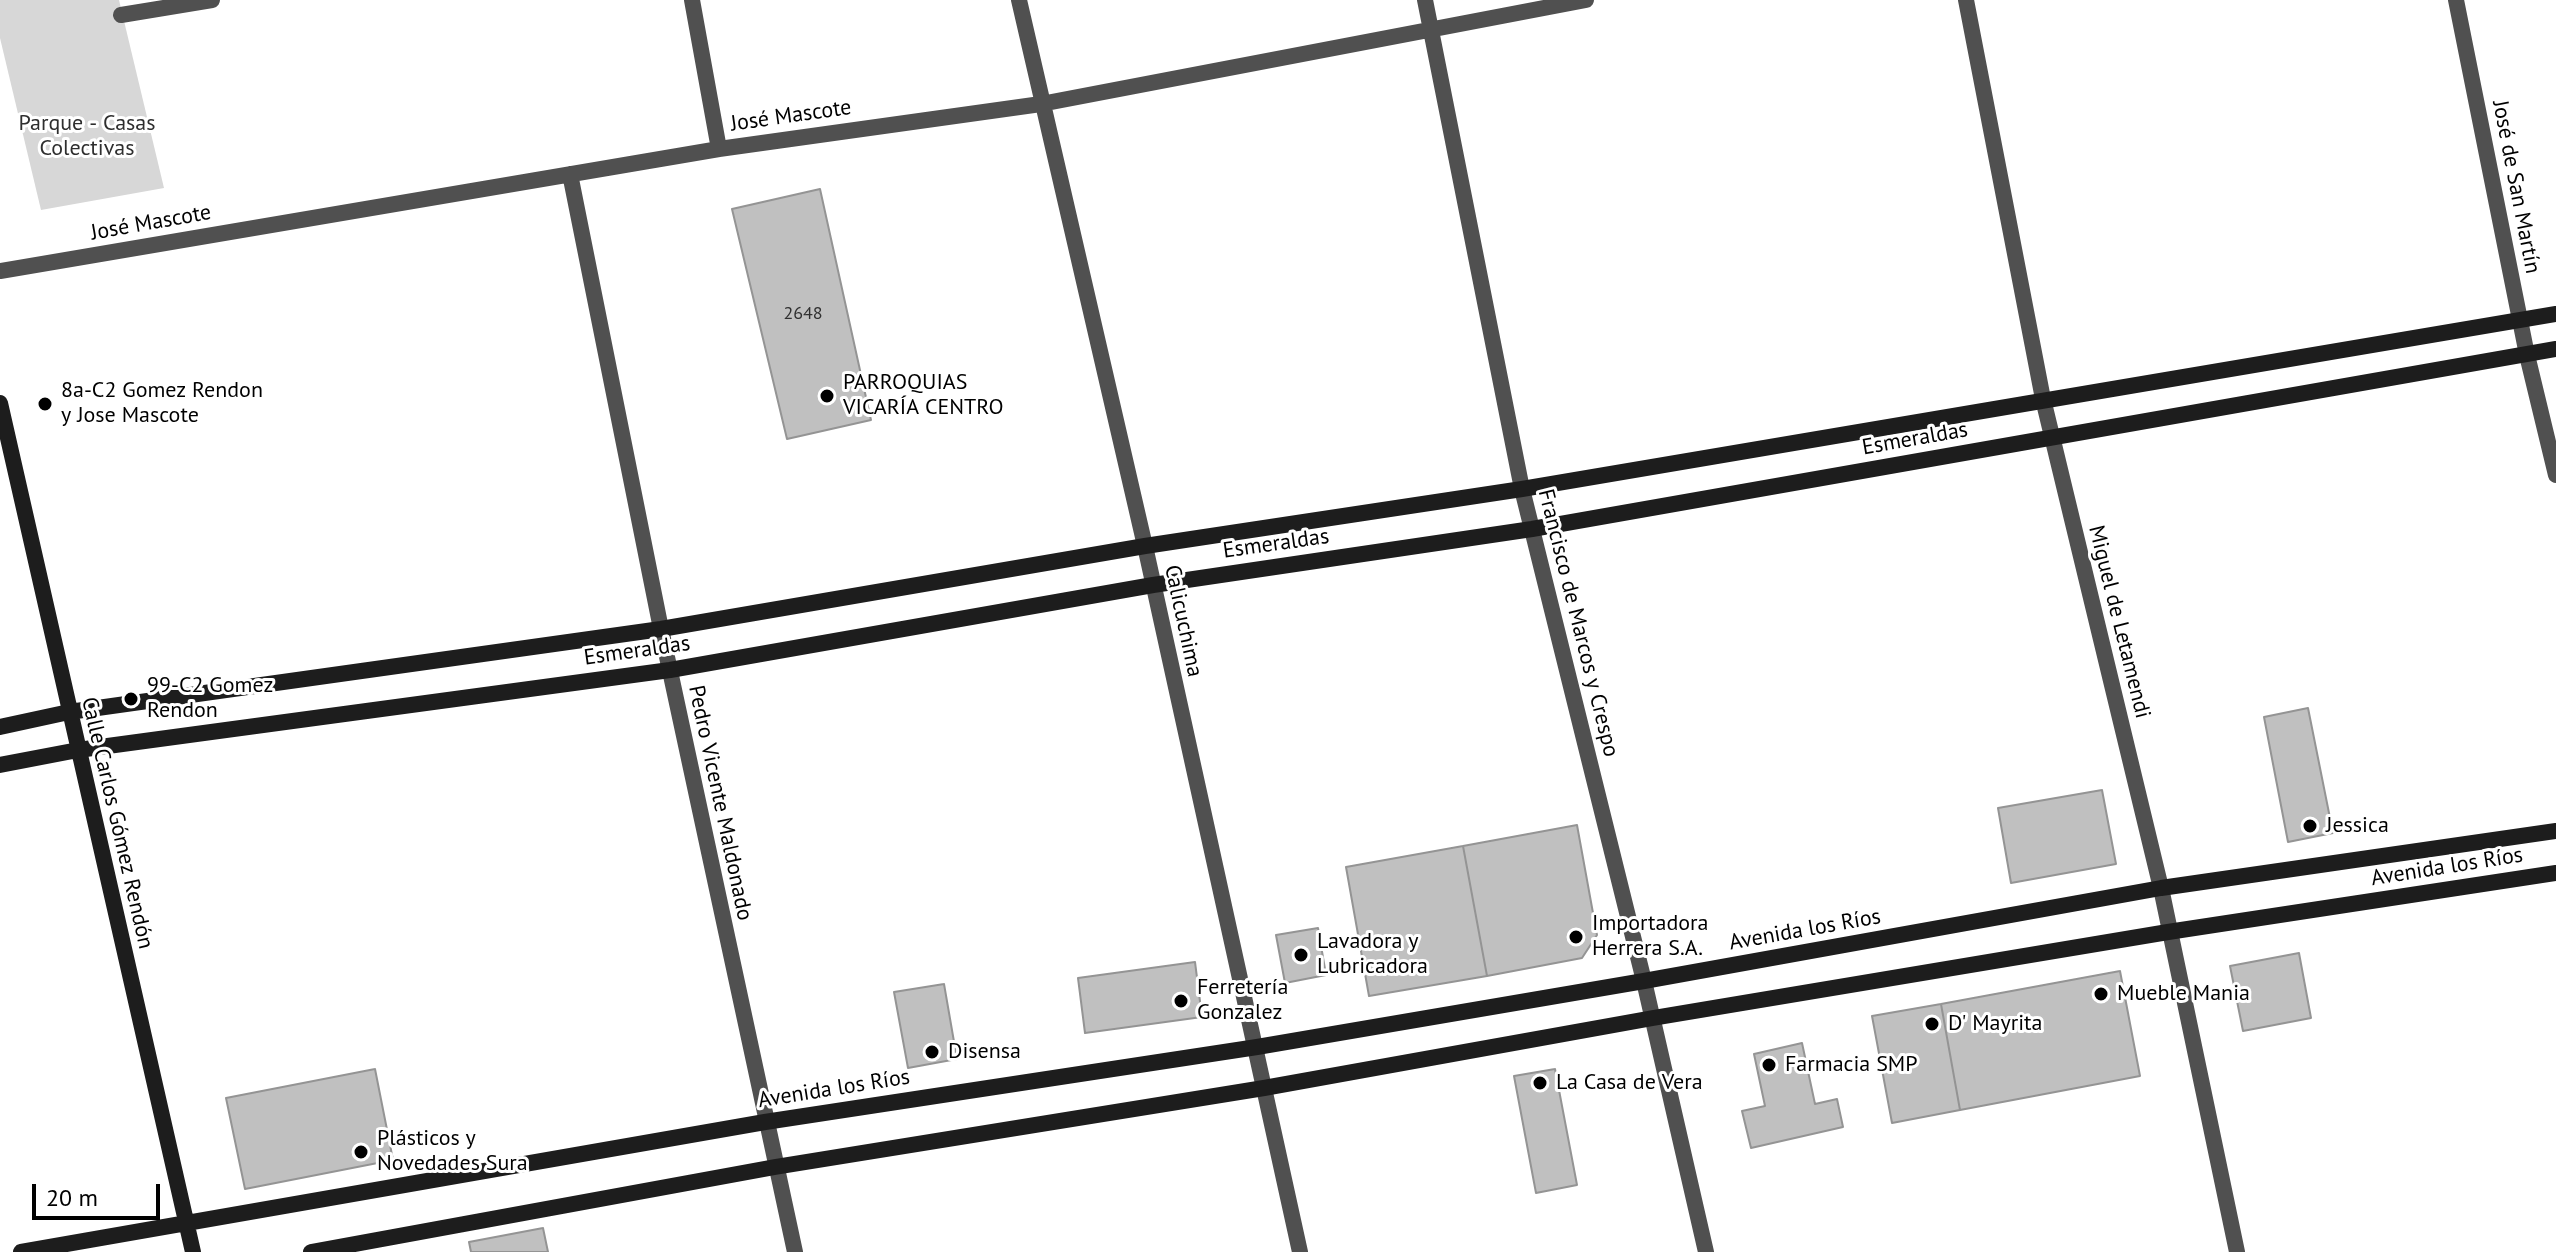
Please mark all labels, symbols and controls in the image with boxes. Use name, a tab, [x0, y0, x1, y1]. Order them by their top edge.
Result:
street label: José Mascote	[729, 94, 853, 138]
street label: José de San Martín	[2486, 98, 2546, 276]
park label: Parque - Casas Colectivas	[19, 111, 155, 162]
street label: José Mascote	[89, 199, 213, 247]
house number: 2648	[783, 303, 823, 325]
place label: PARROQUIAS VICARÍA CENTRO	[843, 370, 1003, 422]
place label: 8a-C2 Gomez Rendon y Jose Mascote	[61, 378, 263, 430]
marker: PARROQUIAS VICARÍA CENTRO	[818, 387, 836, 405]
marker: 8a-C2 Gomez Rendon y Jose Mascote	[36, 395, 54, 413]
street label: Esmeraldas	[1860, 417, 1970, 461]
street label: Francisco de Marcos y Crespo	[1532, 486, 1624, 760]
street label: Esmeraldas	[1221, 523, 1331, 565]
street label: Miguel de Letamendi	[2082, 523, 2156, 721]
street label: Calicuchima	[1158, 563, 1208, 679]
street label: Esmeraldas	[582, 630, 692, 672]
place label: 99-C2 Gomez Rendon	[147, 673, 273, 724]
street label: Pedro Vicente Maldonado	[682, 683, 758, 923]
marker: 99-C2 Gomez Rendon	[122, 690, 140, 708]
street label: Calle Carlos Gómez Rendón	[75, 695, 159, 951]
place label: Jessica	[2326, 813, 2389, 839]
marker: Jessica	[2301, 817, 2319, 835]
street label: Avenida los Ríos	[2369, 842, 2525, 892]
street label: Avenida los Ríos	[1727, 904, 1883, 956]
place label: Importadora Herrera S.A.	[1592, 911, 1708, 962]
marker: Importadora Herrera S.A.	[1567, 928, 1585, 946]
place label: Lavadora y Lubricadora	[1317, 929, 1428, 980]
marker: Lavadora y Lubricadora	[1292, 946, 1310, 964]
place label: Ferretería Gonzalez	[1197, 975, 1288, 1026]
place label: Mueble Mania	[2117, 981, 2250, 1007]
marker: Mueble Mania	[2092, 985, 2110, 1003]
marker: Ferretería Gonzalez	[1172, 992, 1190, 1010]
place label: D' Mayrita	[1948, 1011, 2042, 1037]
marker: D' Mayrita	[1923, 1015, 1941, 1033]
place label: Disensa	[948, 1039, 1021, 1065]
marker: Disensa	[923, 1043, 941, 1061]
place label: Farmacia SMP	[1785, 1052, 1918, 1078]
marker: Farmacia SMP	[1760, 1056, 1778, 1074]
street label: Avenida los Ríos	[756, 1064, 912, 1114]
place label: La Casa de Vera	[1556, 1070, 1703, 1096]
marker: La Casa de Vera	[1531, 1074, 1549, 1092]
place label: Plásticos y Novedades Sura	[377, 1126, 528, 1178]
marker: Plásticos y Novedades Sura	[352, 1143, 370, 1161]
scale bar	[36, 1168, 164, 1218]
text: 20 m	[46, 1182, 98, 1213]

